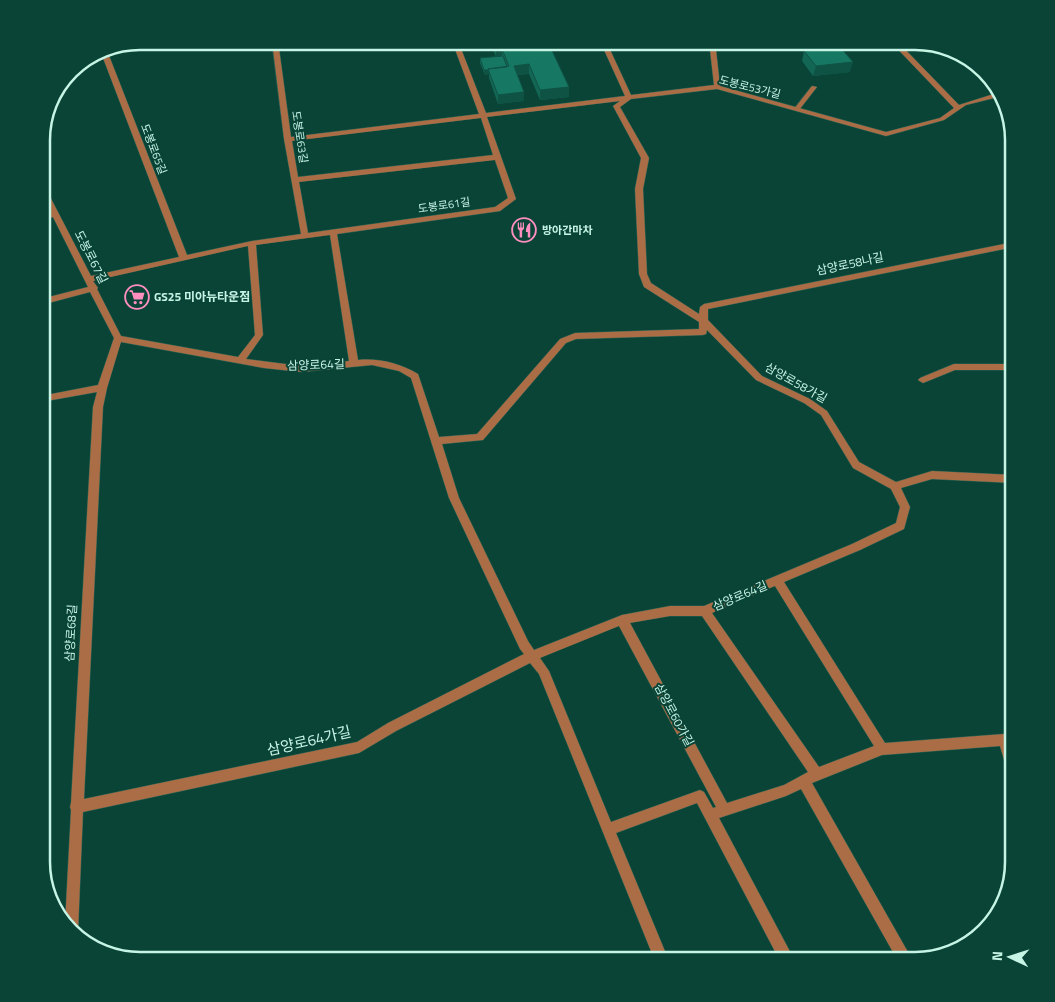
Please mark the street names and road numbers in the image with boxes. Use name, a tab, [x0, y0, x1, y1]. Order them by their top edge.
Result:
street label: 도봉로53가길	[718, 72, 782, 102]
street label: 도봉로63길	[288, 110, 312, 164]
street label: 도봉로65길	[137, 121, 171, 177]
street label: 도봉로61길	[417, 193, 471, 217]
street label: 도봉로67길	[70, 227, 113, 287]
street label: 삼양로58나길	[814, 247, 885, 280]
street label: 삼양로64길	[287, 354, 345, 375]
street label: 삼양로58가길	[762, 358, 831, 408]
street label: 삼양로64길	[710, 576, 770, 616]
street label: 삼양로68길	[60, 604, 81, 662]
street label: 삼양로60가길	[650, 680, 699, 750]
street label: 삼양로64가길	[264, 720, 353, 761]

